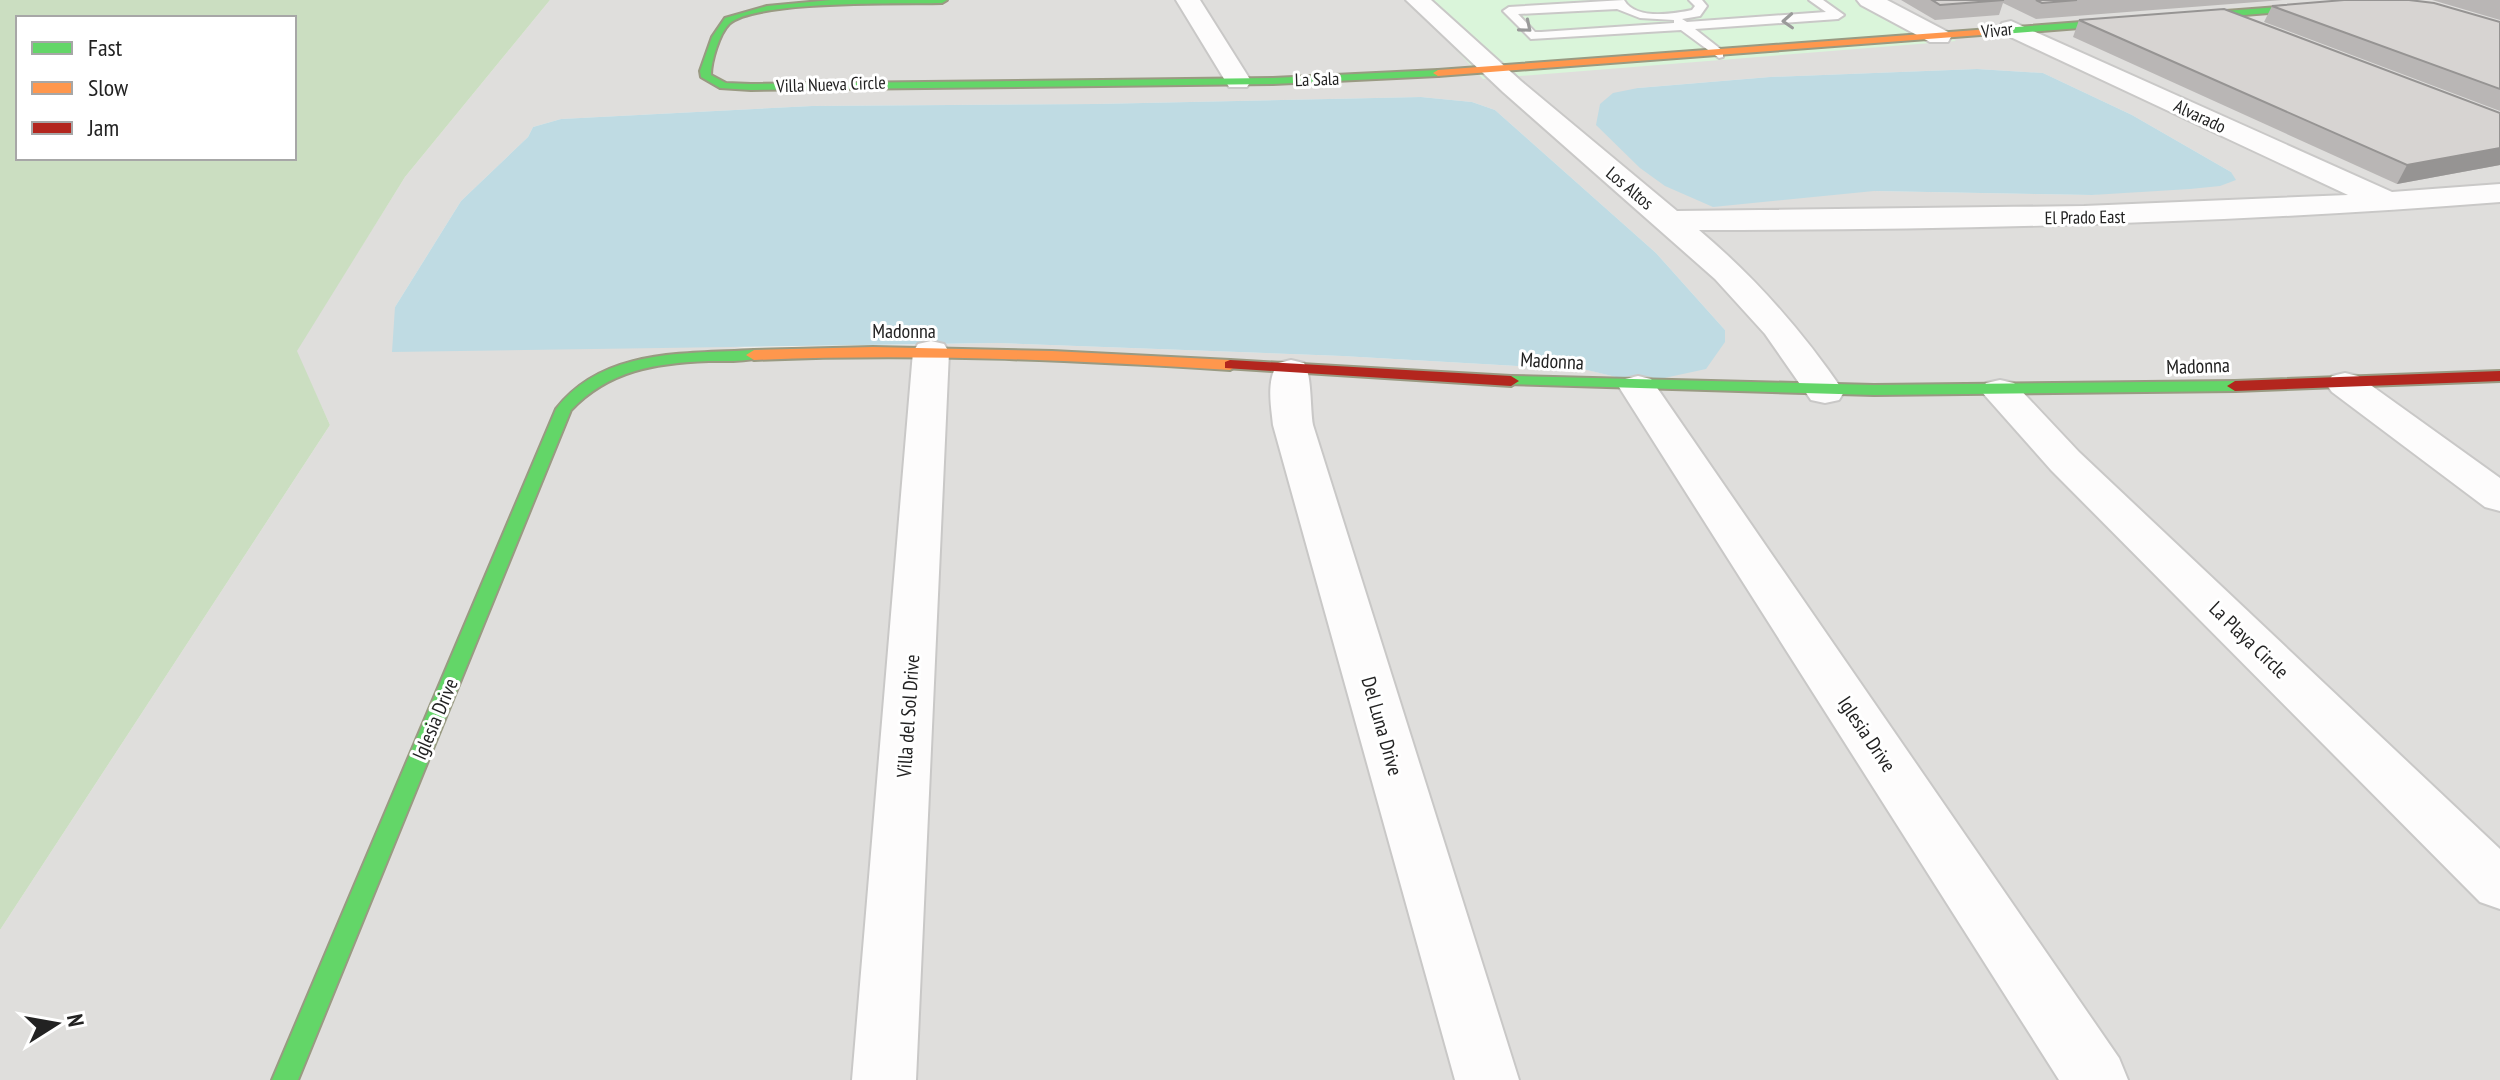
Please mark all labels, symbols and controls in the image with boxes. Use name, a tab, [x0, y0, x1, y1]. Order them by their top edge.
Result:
one-way arrow	[1781, 12, 1794, 29]
legend	[16, 16, 296, 160]
one-way arrow	[1516, 17, 1531, 31]
street label: Vivar	[1979, 17, 2014, 43]
text: Fast	[88, 32, 123, 63]
street label: La Sala	[1294, 67, 1340, 91]
street label: Villa Nueva Circle	[775, 71, 886, 97]
text: Slow	[88, 72, 129, 103]
street label: Alvarado	[2170, 94, 2230, 138]
text: Jam	[87, 112, 119, 143]
street label: Los Altos	[1601, 161, 1659, 215]
street label: El Prado East	[2044, 205, 2126, 229]
street label: Madonna	[872, 318, 936, 344]
street label: Madonna	[1520, 346, 1584, 376]
street label: Madonna	[2166, 352, 2230, 380]
street label: La Playa Circle	[2204, 596, 2294, 684]
street label: Villa del Sol Drive	[891, 654, 925, 779]
street label: Iglesia Drive	[406, 674, 464, 764]
street label: Del Luna Drive	[1355, 674, 1409, 778]
street label: Iglesia Drive	[1832, 691, 1902, 777]
north arrow	[16, 984, 96, 1064]
text: N	[61, 1012, 91, 1029]

